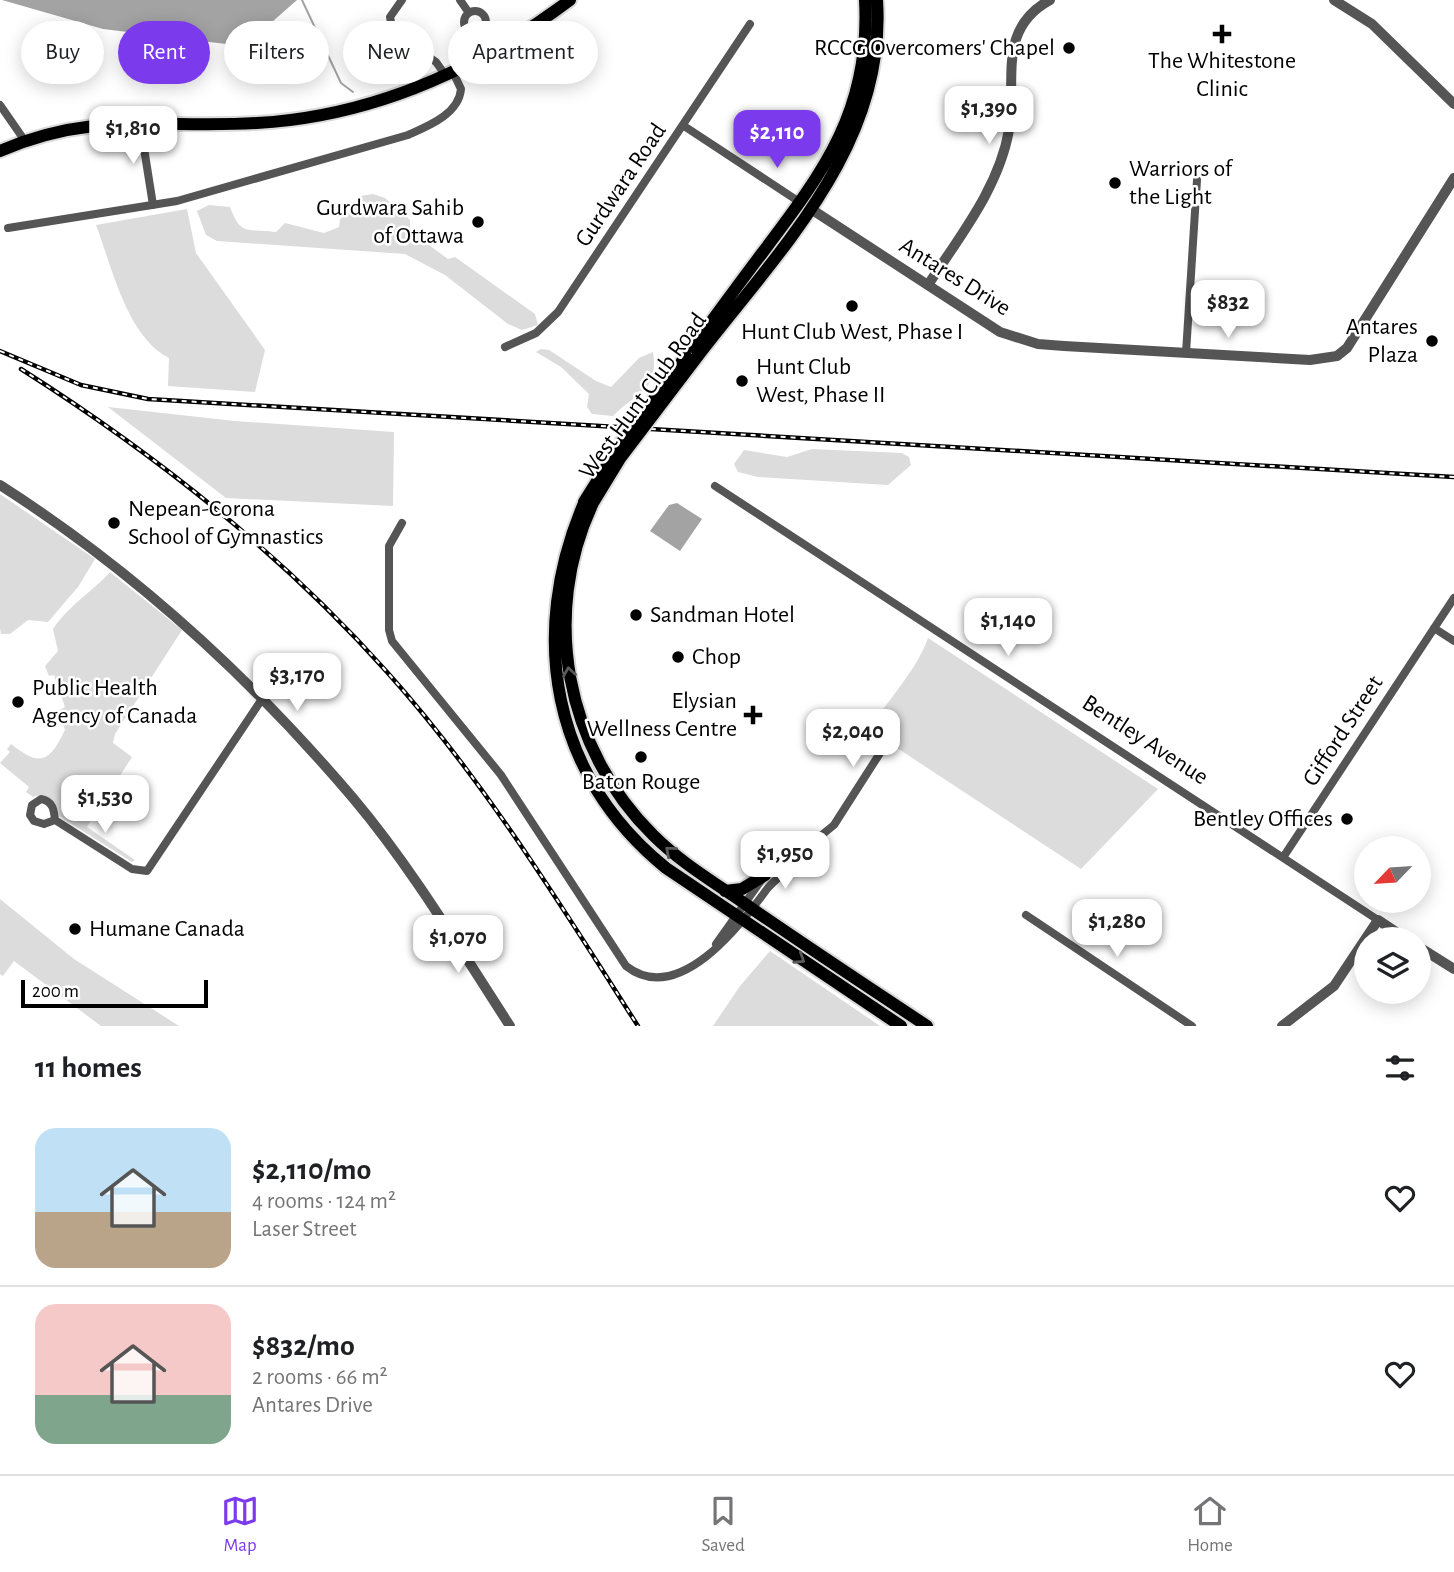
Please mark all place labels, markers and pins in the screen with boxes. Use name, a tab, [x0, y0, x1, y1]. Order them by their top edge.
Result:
marker: The Whitestone Clinic	[1212, 24, 1232, 44]
place label: RCCG Overcomers' Chapel	[814, 36, 1055, 60]
marker: RCCG Overcomers' Chapel	[1061, 40, 1077, 56]
place label: The Whitestone Clinic	[1148, 49, 1296, 101]
pin: $1,390	[932, 86, 1046, 146]
pin: $1,810	[76, 106, 190, 166]
pin: $2,110	[720, 110, 834, 170]
place label: Warriors of the Light	[1129, 157, 1234, 209]
marker: Warriors of the Light	[1107, 175, 1123, 191]
place label: Gurdwara Sahib of Ottawa	[316, 196, 464, 248]
marker: Gurdwara Sahib of Ottawa	[470, 214, 486, 230]
pin: $832	[1187, 280, 1269, 340]
marker: Hunt Club West, Phase I	[844, 298, 860, 314]
place label: Antares Plaza	[1346, 315, 1418, 367]
place label: Hunt Club West, Phase I	[741, 320, 963, 344]
marker: Antares Plaza	[1424, 333, 1440, 349]
place label: Hunt Club West, Phase II	[756, 355, 886, 407]
marker: Hunt Club West, Phase II	[734, 373, 750, 389]
place label: Nepean-Corona School of Gymnastics	[128, 497, 324, 549]
marker: Nepean-Corona School of Gymnastics	[106, 515, 122, 531]
pin: $1,140	[951, 598, 1065, 658]
place label: Sandman Hotel	[650, 603, 795, 627]
marker: Sandman Hotel	[628, 607, 644, 623]
place label: Chop	[692, 645, 741, 669]
marker: Chop	[670, 649, 686, 665]
pin: $3,170	[240, 654, 354, 713]
place label: Public Health Agency of Canada	[32, 676, 197, 728]
place label: Elysian Wellness Centre	[587, 689, 737, 741]
marker: Public Health Agency of Canada	[10, 694, 26, 710]
marker: Elysian Wellness Centre	[743, 705, 763, 725]
pin: $2,040	[796, 710, 910, 769]
marker: Baton Rouge	[633, 749, 649, 765]
place label: Baton Rouge	[582, 770, 700, 794]
pin: $1,530	[48, 776, 162, 835]
place label: Bentley Offices	[1193, 807, 1333, 831]
marker: Bentley Offices	[1339, 811, 1355, 827]
pin: $1,950	[728, 832, 842, 891]
pin: $1,280	[1060, 900, 1174, 959]
pin: $1,070	[401, 916, 515, 975]
place label: Humane Canada	[89, 917, 245, 941]
marker: Humane Canada	[67, 921, 83, 937]

